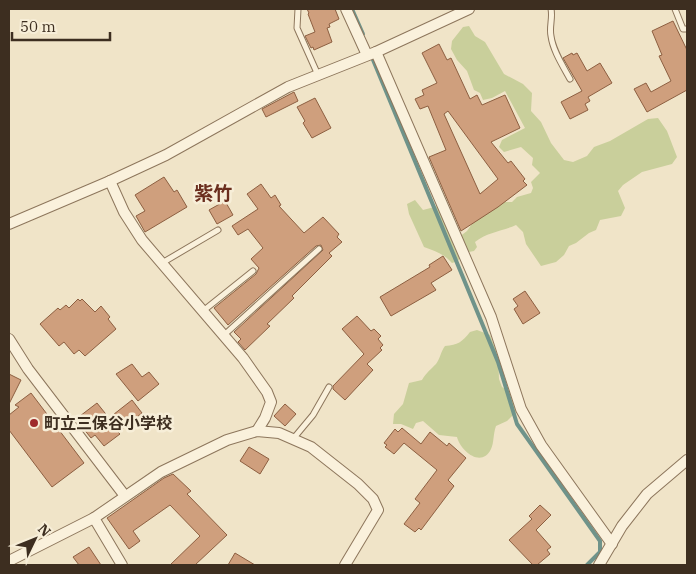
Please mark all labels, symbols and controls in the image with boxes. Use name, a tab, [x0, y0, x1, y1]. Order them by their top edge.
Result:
scale bar	[12, 10, 110, 42]
text: 50 m	[20, 17, 56, 36]
district label: 紫竹	[194, 181, 232, 205]
place label: 町立三保谷小学校	[44, 413, 172, 433]
marker: 町立三保谷小学校	[28, 417, 40, 429]
north arrow	[10, 514, 60, 564]
text: N	[34, 520, 55, 540]

